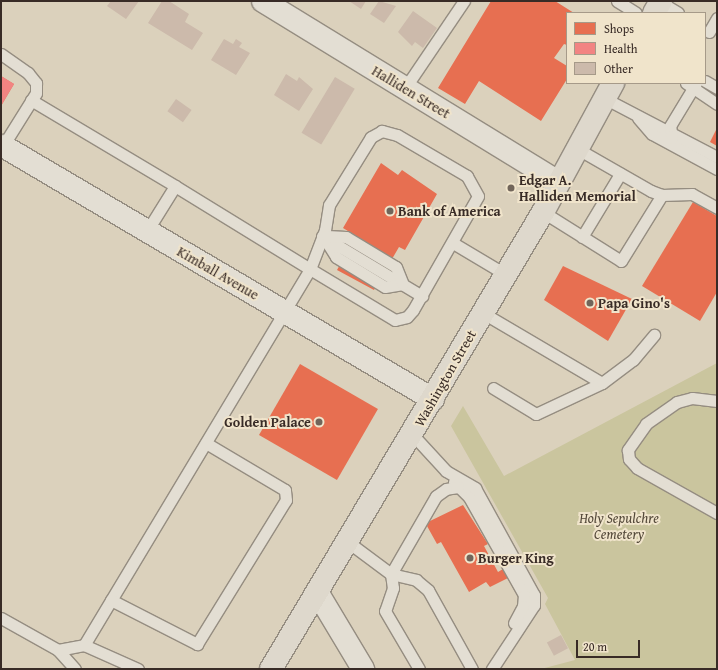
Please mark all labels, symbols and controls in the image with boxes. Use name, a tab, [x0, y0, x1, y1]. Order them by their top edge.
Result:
legend	[566, 12, 706, 84]
text: Shops	[604, 20, 634, 37]
text: Health	[604, 40, 638, 57]
text: Other	[604, 60, 633, 77]
street label: Halliden Street	[369, 62, 453, 122]
place label: Edgar A. Halliden Memorial	[519, 172, 636, 204]
marker: Edgar A. Halliden Memorial	[506, 183, 516, 193]
place label: Bank of America	[398, 203, 501, 219]
marker: Bank of America	[385, 206, 395, 216]
street label: Kimball Avenue	[174, 243, 262, 303]
place label: Papa Gino's	[598, 295, 670, 311]
marker: Papa Gino's	[585, 298, 595, 308]
street label: Washington Street	[411, 327, 479, 429]
place label: Golden Palace	[224, 414, 311, 430]
marker: Golden Palace	[314, 417, 324, 427]
park label: Holy Sepulchre Cemetery	[579, 510, 659, 542]
place label: Burger King	[478, 550, 554, 566]
marker: Burger King	[465, 553, 475, 563]
scale bar	[578, 632, 642, 658]
text: 20 m	[583, 638, 607, 655]

